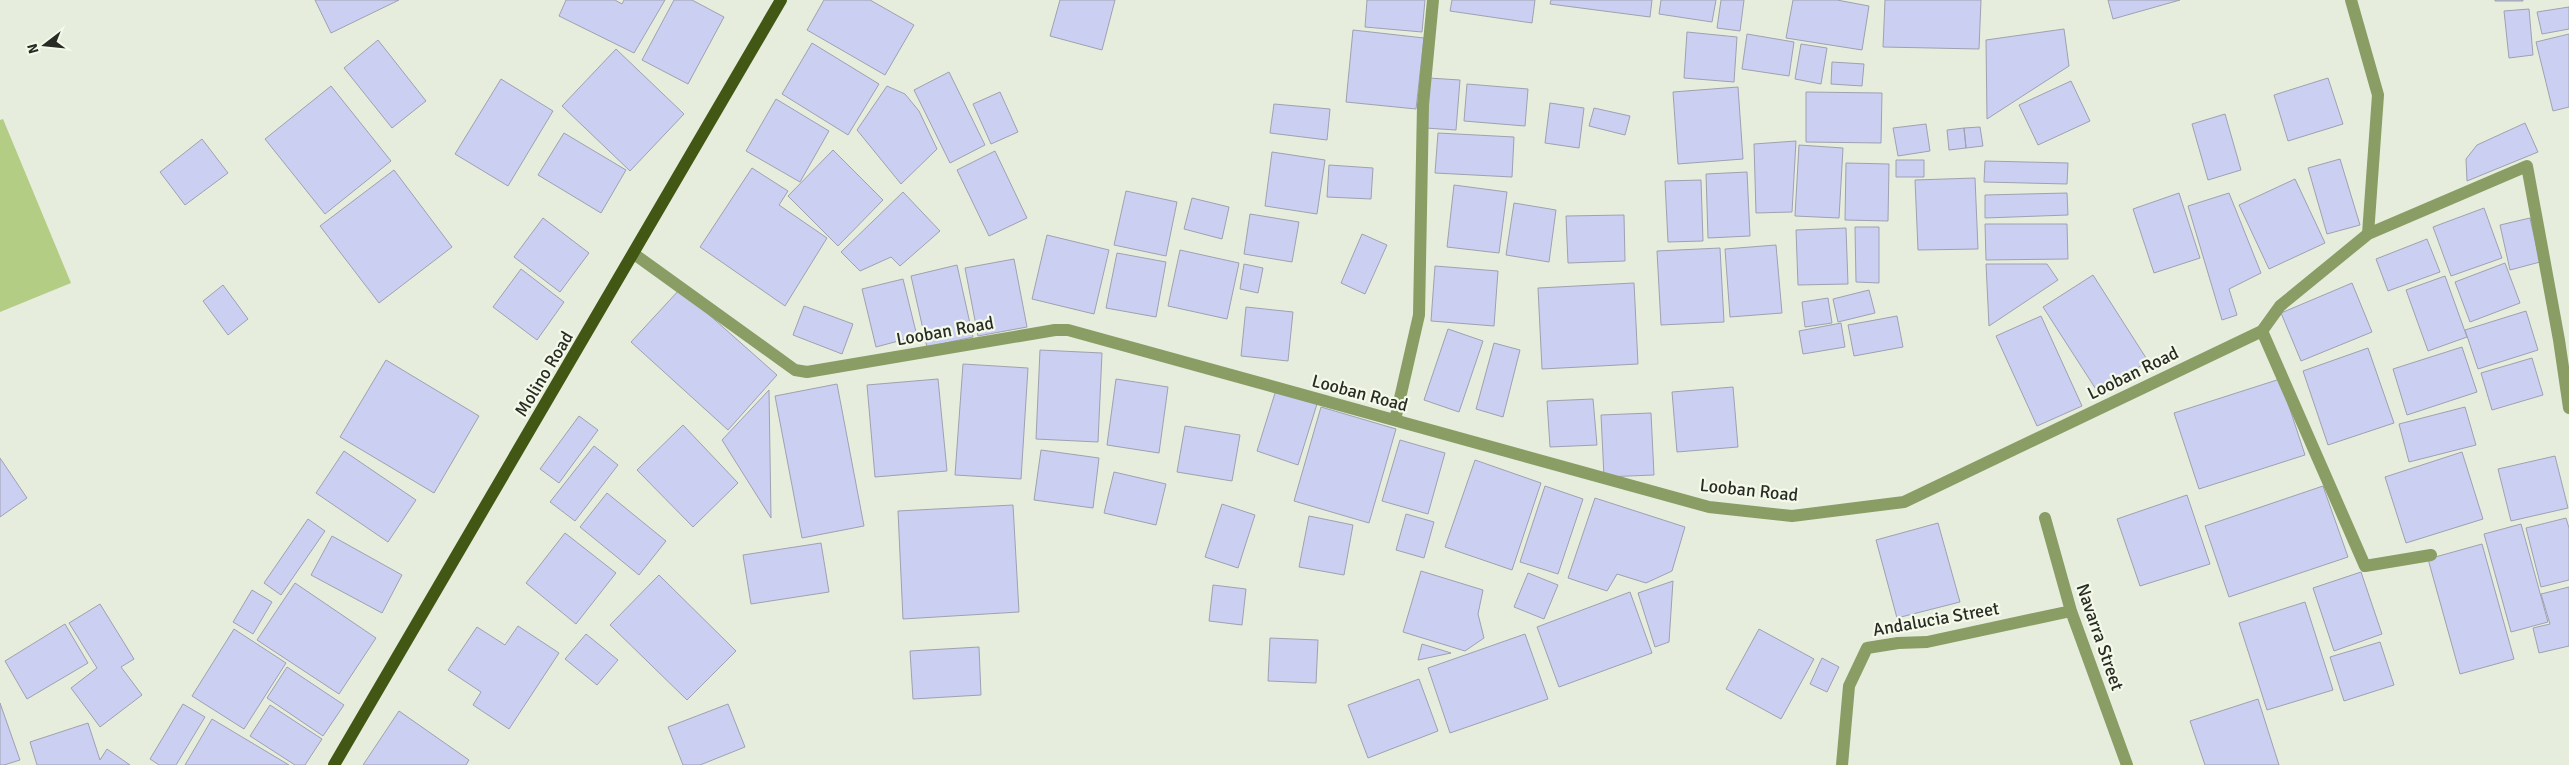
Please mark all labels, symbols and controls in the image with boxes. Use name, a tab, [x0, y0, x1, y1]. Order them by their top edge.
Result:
north arrow	[20, 20, 70, 70]
text: N	[23, 41, 42, 55]
street label: Looban Road	[895, 312, 995, 350]
street label: Molino Road	[510, 327, 578, 421]
street label: Looban Road	[2084, 342, 2182, 404]
street label: Looban Road	[1310, 370, 1410, 416]
street label: Looban Road	[1699, 474, 1799, 506]
street label: Navarra Street	[2071, 581, 2129, 693]
street label: Andalucia Street	[1871, 597, 2001, 641]

